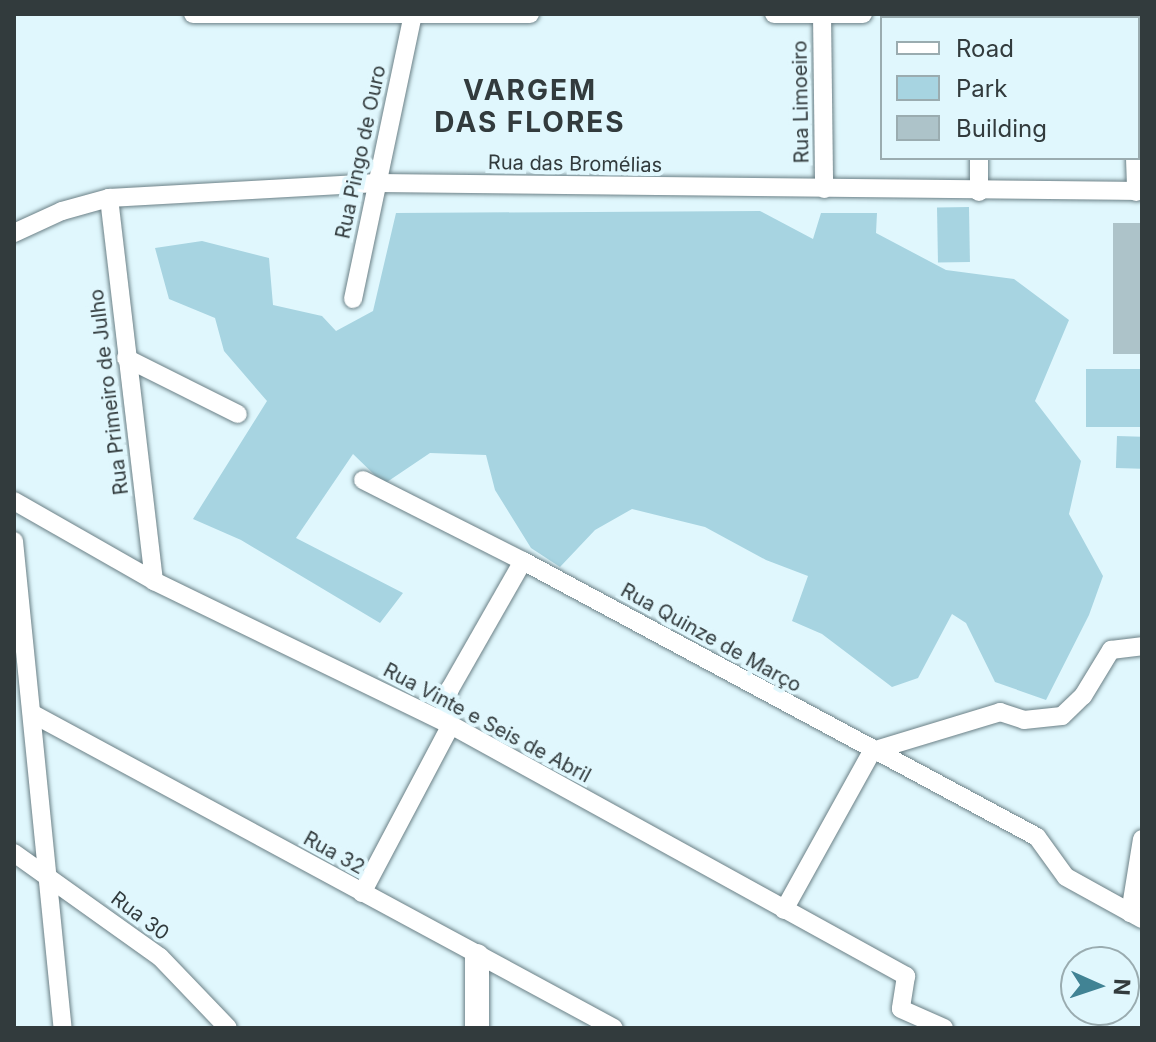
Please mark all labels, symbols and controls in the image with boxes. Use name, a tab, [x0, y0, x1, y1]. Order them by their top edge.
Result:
legend	[880, 16, 1140, 160]
text: Road	[956, 34, 1014, 63]
street label: Rua Limoeiro	[788, 40, 814, 164]
street label: Rua Pingo de Ouro	[331, 63, 391, 241]
district label: VARGEM DAS FLORES	[434, 73, 626, 139]
text: Park	[956, 74, 1007, 103]
text: Building	[956, 114, 1047, 143]
street label: Rua das Bromélias	[488, 150, 662, 178]
street label: Rua Primeiro de Julho	[84, 288, 134, 496]
street label: Rua Quinze de Março	[616, 578, 806, 698]
street label: Rua Vinte e Seis de Abril	[379, 658, 595, 788]
street label: Rua 32	[299, 826, 369, 880]
street label: Rua 30	[106, 886, 174, 946]
north arrow	[1060, 946, 1140, 1026]
text: N	[1109, 978, 1135, 996]

